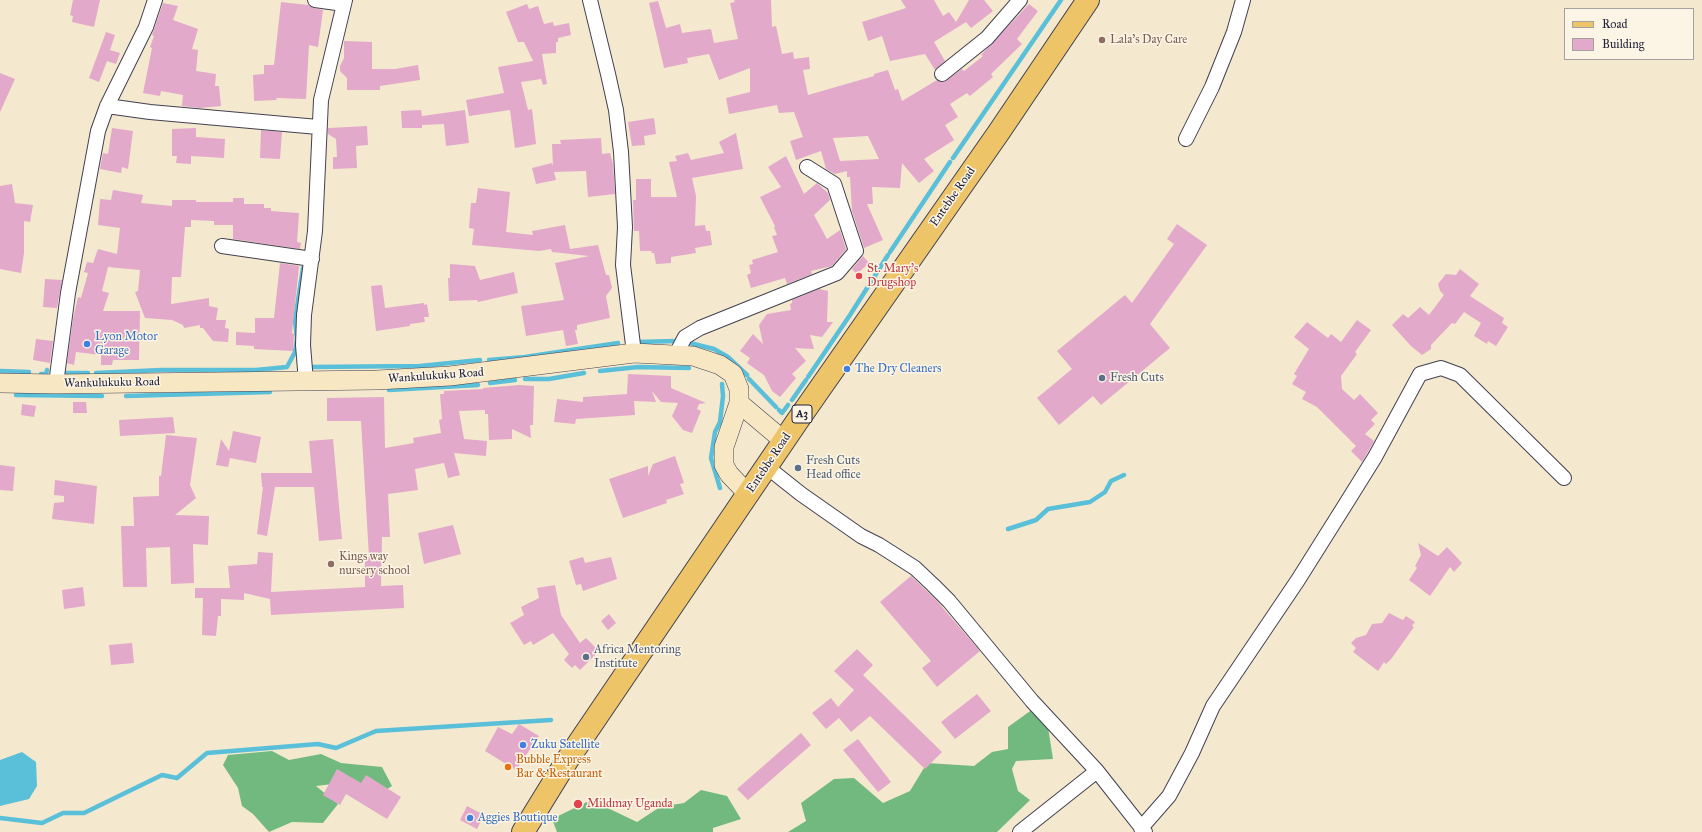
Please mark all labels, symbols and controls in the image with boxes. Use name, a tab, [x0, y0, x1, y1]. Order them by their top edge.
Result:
legend	[1564, 8, 1694, 60]
text: Road	[1602, 17, 1628, 31]
place label: Lala's Day Care	[1110, 33, 1187, 47]
marker: Lala's Day Care	[1097, 35, 1107, 45]
text: Building	[1602, 37, 1644, 51]
street label: Entebbe Road	[927, 165, 979, 229]
place label: St. Mary's Drugshop	[867, 262, 918, 290]
marker: St. Mary's Drugshop	[854, 271, 864, 281]
place label: Lyon Motor Garage	[95, 330, 158, 358]
marker: Lyon Motor Garage	[82, 339, 92, 349]
place label: The Dry Cleaners	[855, 362, 941, 376]
marker: The Dry Cleaners	[842, 364, 852, 374]
street label: Wankulukuku Road	[388, 365, 484, 387]
place label: Fresh Cuts	[1110, 371, 1164, 385]
marker: Fresh Cuts	[1097, 373, 1107, 383]
street label: Wankulukuku Road	[64, 375, 160, 391]
road number: A3	[792, 405, 812, 423]
street label: Entebbe Road	[744, 430, 794, 496]
place label: Fresh Cuts Head office	[806, 454, 861, 482]
marker: Fresh Cuts Head office	[793, 463, 803, 473]
place label: Kings way nursery school	[339, 550, 410, 578]
marker: Kings way nursery school	[326, 559, 336, 569]
place label: Africa Mentoring Institute	[594, 643, 681, 671]
marker: Africa Mentoring Institute	[581, 652, 591, 662]
place label: Zuku Satellite	[531, 738, 600, 752]
marker: Zuku Satellite	[518, 740, 528, 750]
place label: Bubble Express Bar & Restaurant	[516, 753, 603, 781]
marker: Bubble Express Bar & Restaurant	[503, 762, 513, 772]
place label: Mildmay Uganda	[587, 797, 673, 811]
marker: Mildmay Uganda	[572, 798, 584, 810]
place label: Aggies Boutique	[478, 811, 558, 825]
marker: Aggies Boutique	[465, 813, 475, 823]

